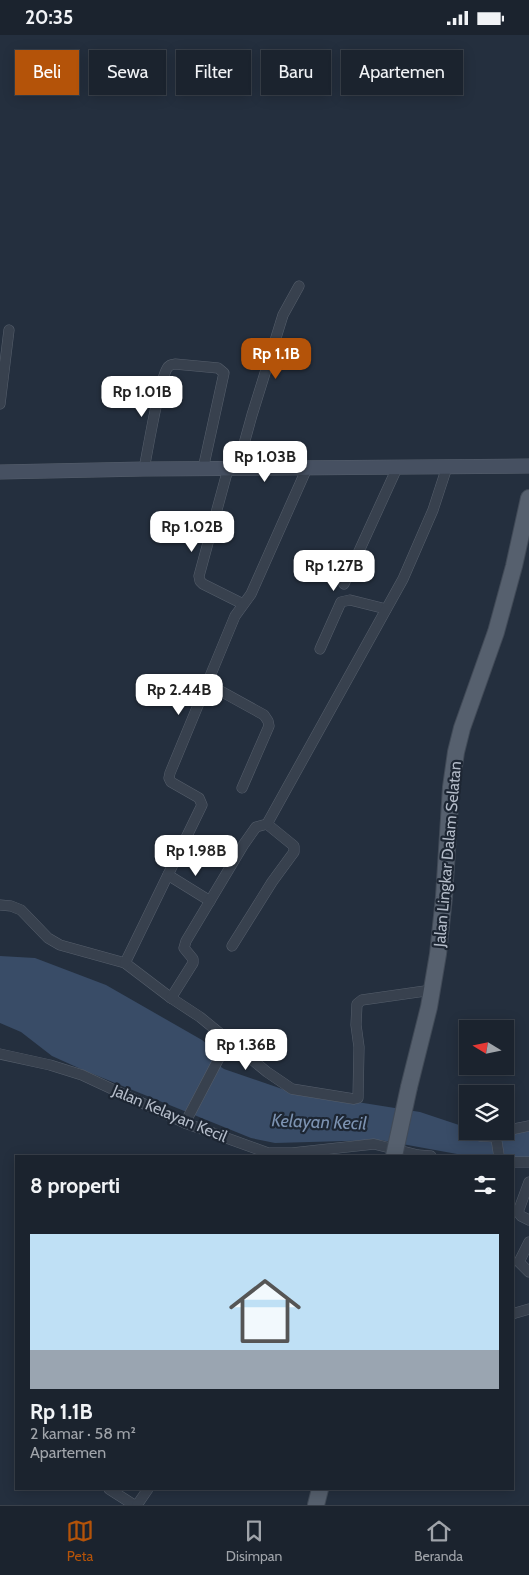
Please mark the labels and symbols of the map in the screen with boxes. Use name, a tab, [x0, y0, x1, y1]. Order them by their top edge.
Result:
pin: Rp 1.1B	[230, 337, 322, 380]
pin: Rp 1.01B	[90, 375, 194, 418]
pin: Rp 1.03B	[213, 441, 317, 483]
pin: Rp 1.02B	[140, 511, 244, 553]
pin: Rp 1.27B	[282, 549, 386, 592]
pin: Rp 2.44B	[127, 673, 231, 716]
street label: Jalan Lingkar Dalam Selatan	[430, 760, 465, 949]
pin: Rp 1.98B	[144, 835, 248, 877]
north arrow	[459, 1020, 514, 1075]
pin: Rp 1.36B	[194, 1029, 298, 1071]
street label: Jalan Kelayan Kecil	[109, 1080, 230, 1146]
water label: Kelayan Kecil	[271, 1109, 368, 1135]

